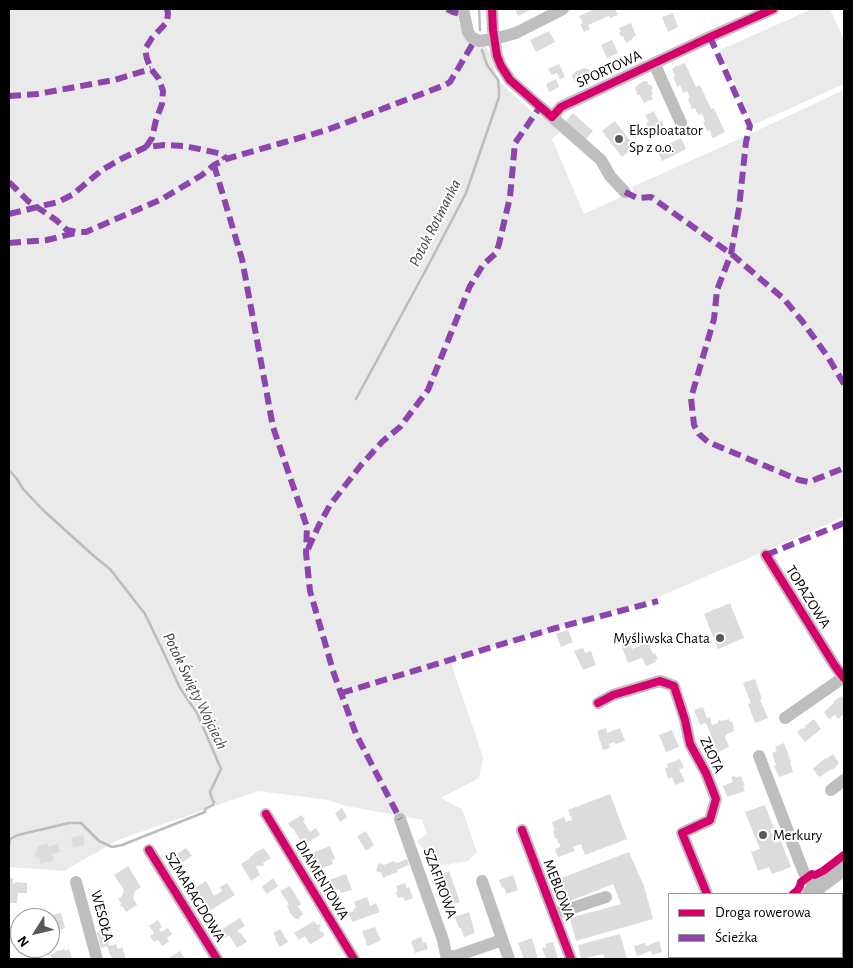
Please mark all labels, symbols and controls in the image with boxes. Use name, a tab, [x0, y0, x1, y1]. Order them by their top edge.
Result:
street label: SPORTOWA	[574, 46, 644, 92]
place label: Eksploatator Sp z o.o.	[629, 121, 703, 156]
marker: Eksploatator Sp z o.o.	[613, 133, 625, 145]
water label: Potok Rotmanka	[405, 176, 465, 270]
street label: TOPAZOWA	[782, 562, 834, 632]
water label: Potok Święty Wojciech	[158, 629, 232, 753]
place label: Myśliwska Chata	[613, 629, 710, 647]
marker: Myśliwska Chata	[714, 632, 726, 644]
street label: ZŁOTA	[696, 734, 728, 776]
place label: Merkury	[773, 826, 822, 844]
marker: Merkury	[757, 829, 769, 841]
street label: DIAMENTOWA	[291, 837, 353, 923]
street label: SZAFIROWA	[419, 845, 461, 921]
street label: SZMARAGDOWA	[161, 849, 229, 945]
street label: MEBLOWA	[539, 857, 579, 923]
street label: WESOŁA	[87, 888, 117, 944]
legend	[668, 893, 843, 958]
text: Droga rowerowa	[715, 905, 811, 920]
north arrow	[10, 908, 60, 958]
text: Ścieżka	[715, 930, 758, 945]
text: N	[15, 933, 32, 949]

